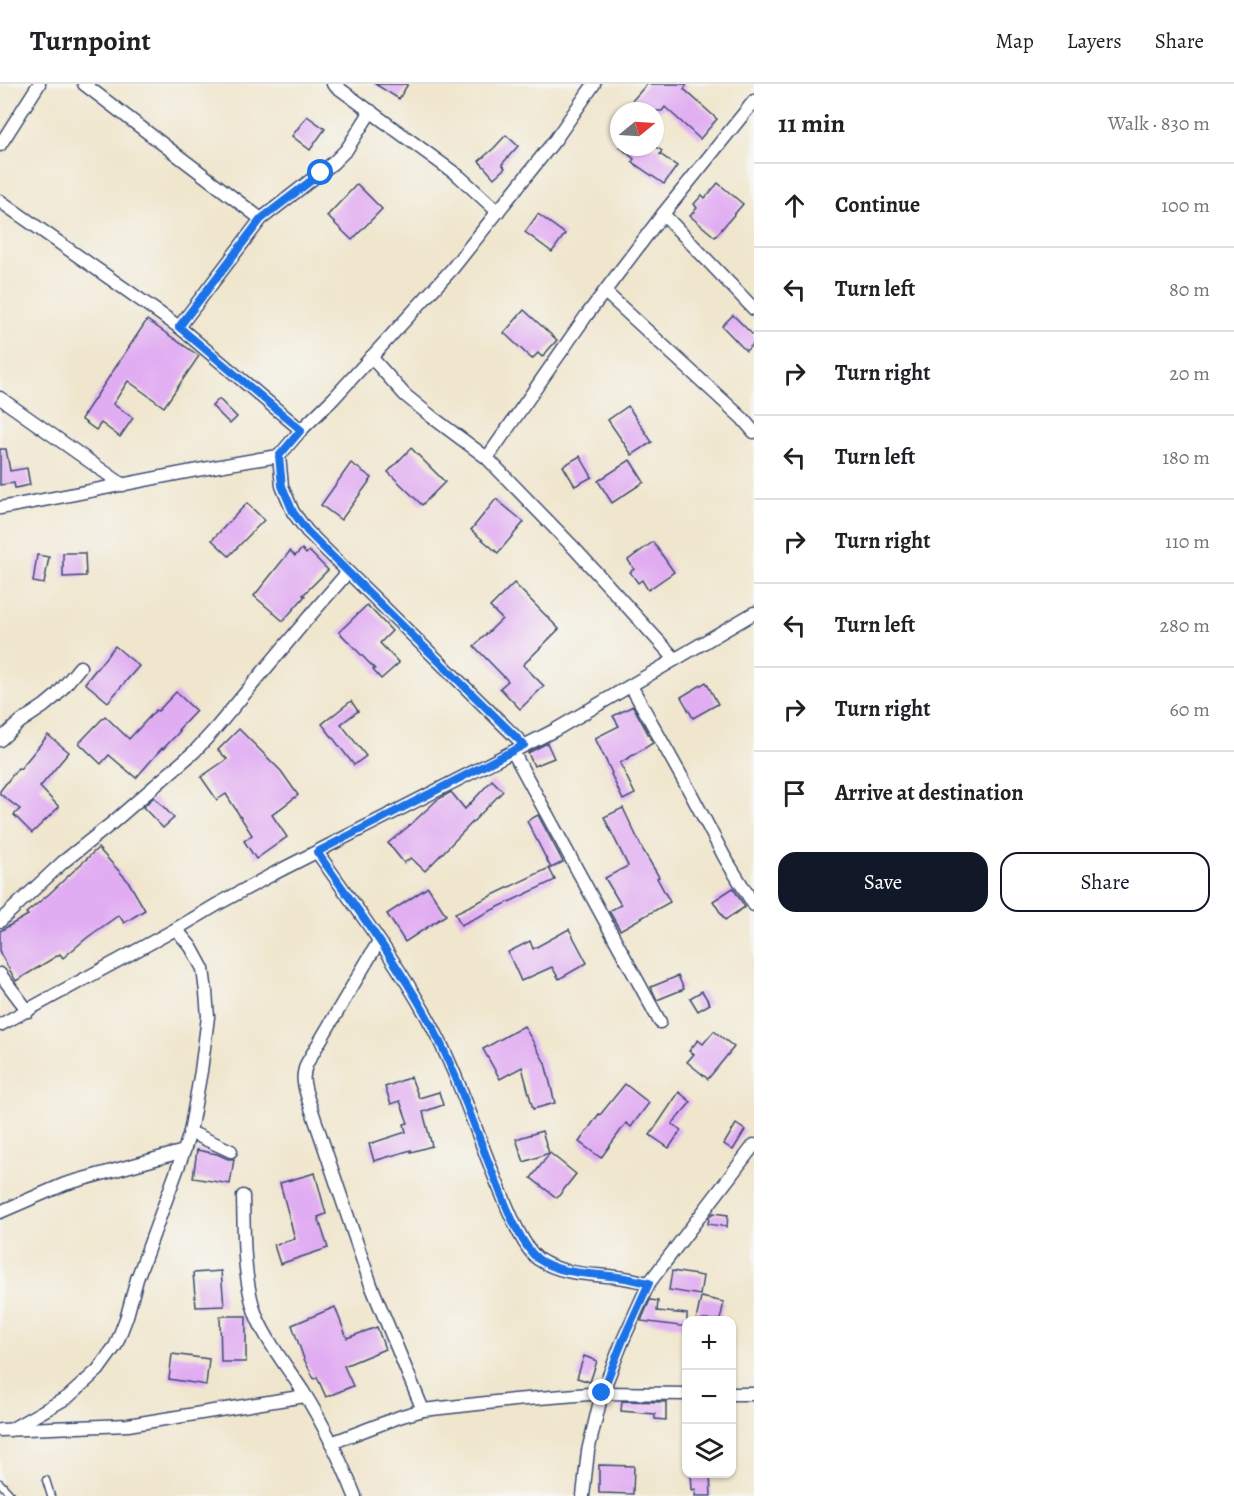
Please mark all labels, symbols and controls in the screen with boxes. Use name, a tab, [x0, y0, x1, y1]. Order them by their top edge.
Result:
text: Turnpoint	[30, 22, 151, 60]
text: Map	[995, 27, 1034, 55]
text: Layers	[1067, 27, 1122, 55]
text: Share	[1155, 27, 1204, 55]
north arrow	[610, 102, 664, 156]
text: 11 min	[778, 106, 845, 141]
text: Walk · 830 m	[1108, 110, 1210, 137]
route start	[307, 159, 333, 185]
icon: ahead	[778, 189, 811, 222]
text: Continue	[835, 190, 920, 220]
text: 100 m	[1161, 192, 1210, 219]
icon: left	[778, 273, 811, 306]
text: Turn left	[835, 274, 915, 304]
text: 80 m	[1169, 276, 1210, 303]
icon: right	[778, 357, 811, 390]
text: Turn right	[835, 358, 931, 388]
text: 20 m	[1169, 360, 1210, 387]
icon: left	[778, 441, 811, 474]
text: Turn left	[835, 442, 915, 472]
text: 180 m	[1162, 444, 1210, 471]
icon: right	[778, 525, 811, 558]
text: Turn right	[835, 526, 931, 556]
text: 110 m	[1165, 528, 1210, 555]
icon: left	[778, 609, 811, 642]
text: Turn left	[835, 610, 915, 640]
text: 280 m	[1160, 612, 1210, 639]
icon: right	[778, 693, 811, 726]
text: Turn right	[835, 694, 931, 724]
text: 60 m	[1170, 696, 1210, 723]
icon: arrive	[778, 777, 811, 810]
text: Arrive at destination	[835, 778, 1024, 808]
button: Save	[778, 852, 988, 912]
button: Share	[1000, 852, 1210, 912]
map controls	[682, 1316, 736, 1478]
button: +	[682, 1316, 736, 1370]
button: −	[682, 1370, 736, 1424]
route end	[588, 1379, 614, 1405]
button: layers	[682, 1424, 736, 1478]

